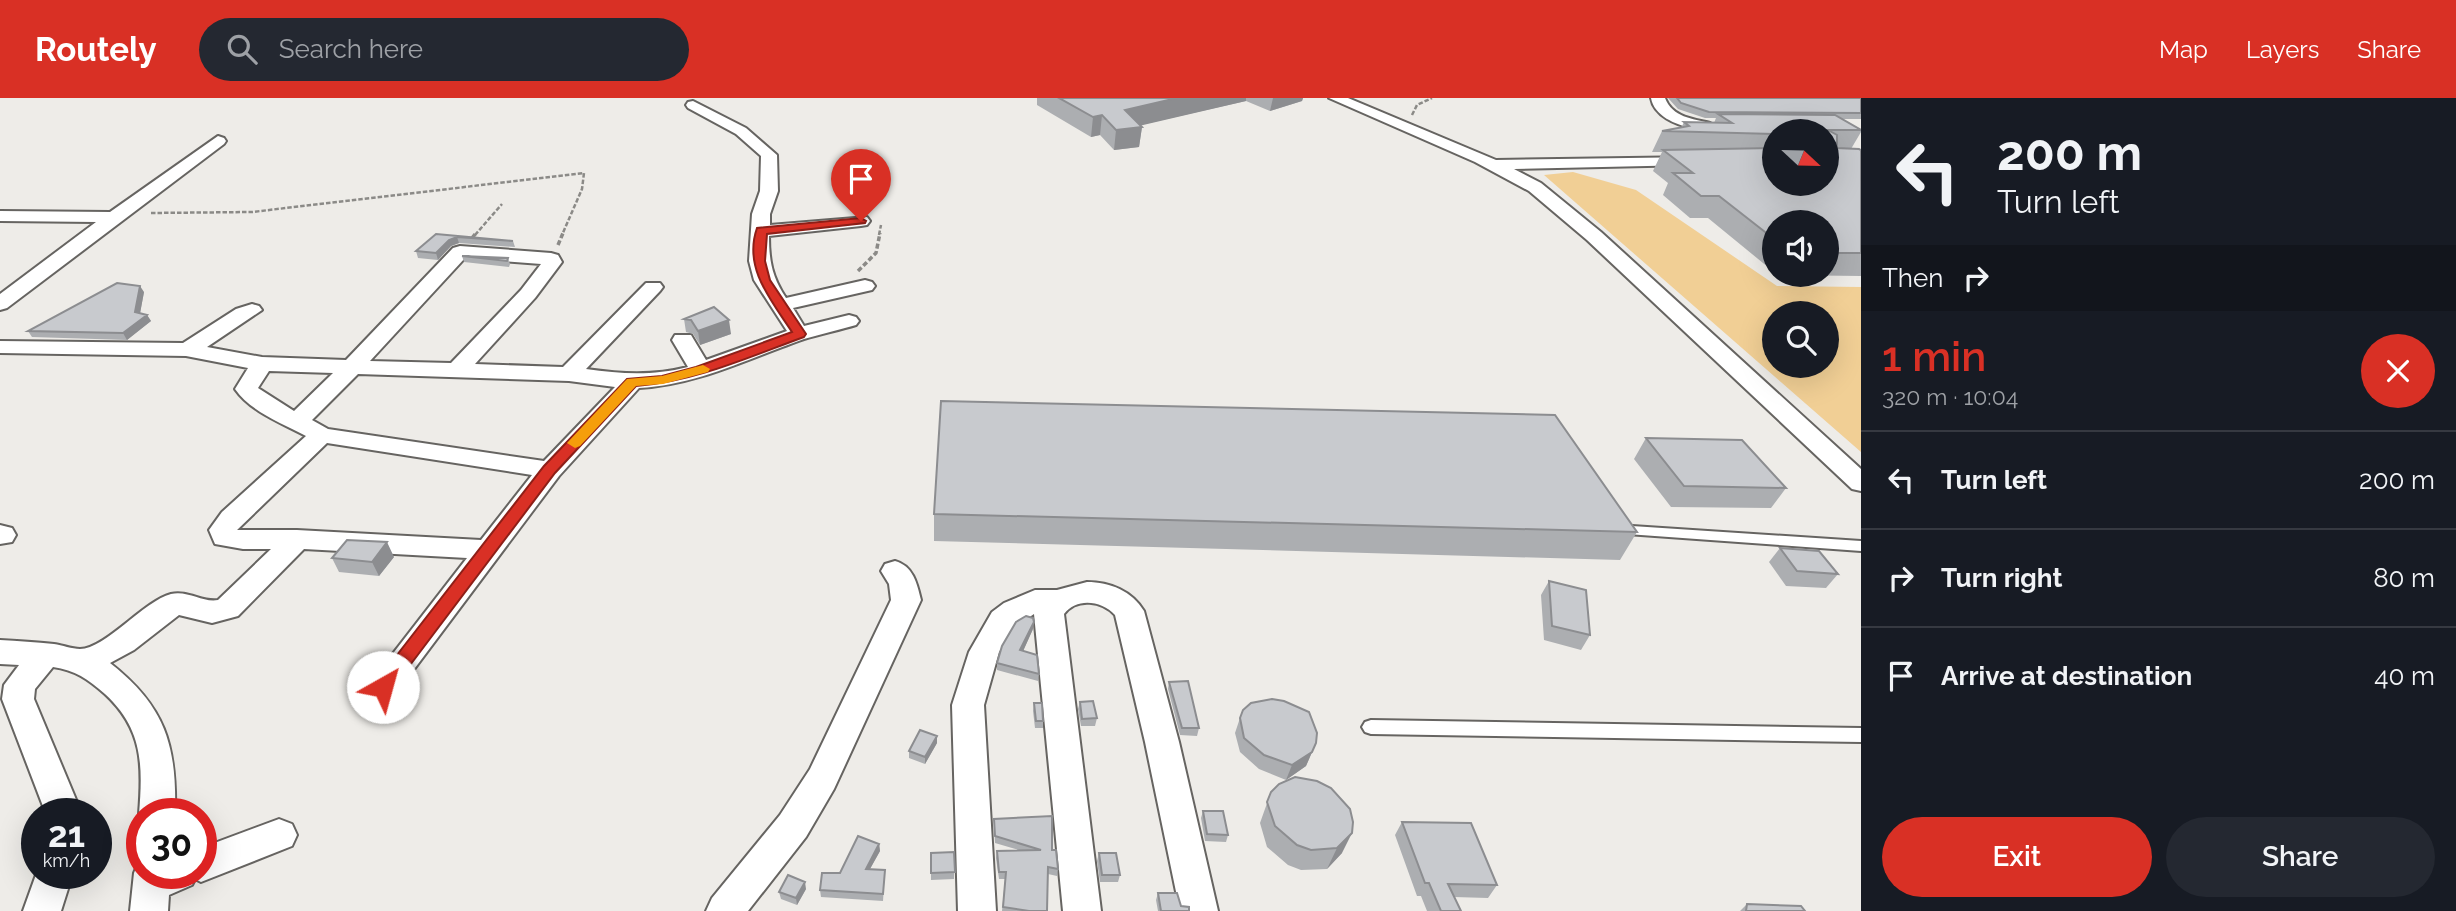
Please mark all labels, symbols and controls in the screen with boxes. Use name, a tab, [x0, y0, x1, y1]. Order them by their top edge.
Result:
search box	[199, 18, 689, 81]
text: Routely	[35, 30, 157, 69]
icon: search	[223, 30, 261, 68]
text: Search here	[279, 34, 423, 64]
text: Map	[2159, 35, 2208, 64]
text: Layers	[2246, 35, 2319, 64]
text: Share	[2357, 35, 2421, 64]
north arrow	[1762, 119, 1839, 196]
map controls	[1762, 119, 1839, 378]
text: 200 m	[1997, 124, 2142, 181]
icon: left	[1882, 126, 1973, 217]
pin	[831, 149, 891, 221]
icon: arrive	[842, 160, 880, 198]
text: Turn left	[1997, 183, 2119, 220]
button: sound	[1762, 210, 1839, 287]
icon: right	[1957, 259, 1995, 297]
text: Then	[1882, 263, 1943, 293]
button: search	[1762, 301, 1839, 378]
text: 1 min	[1882, 332, 1986, 381]
button: close	[2361, 334, 2435, 408]
text: 320 m · 10:04	[1882, 383, 2018, 410]
icon: left	[1882, 461, 1920, 499]
text: Turn left	[1941, 465, 2047, 495]
text: 200 m	[2359, 465, 2435, 495]
icon: right	[1882, 559, 1920, 597]
text: Turn right	[1941, 563, 2062, 593]
text: 80 m	[2373, 563, 2435, 593]
position arrow	[346, 650, 420, 724]
icon: arrive	[1882, 657, 1920, 695]
text: Arrive at destination	[1941, 661, 2192, 691]
text: 40 m	[2374, 661, 2435, 691]
speed limit sign: 30	[126, 798, 217, 889]
text: 21	[48, 814, 85, 855]
button: Exit	[1882, 817, 2152, 897]
button: Share	[2166, 817, 2435, 897]
text: km/h	[43, 850, 90, 871]

